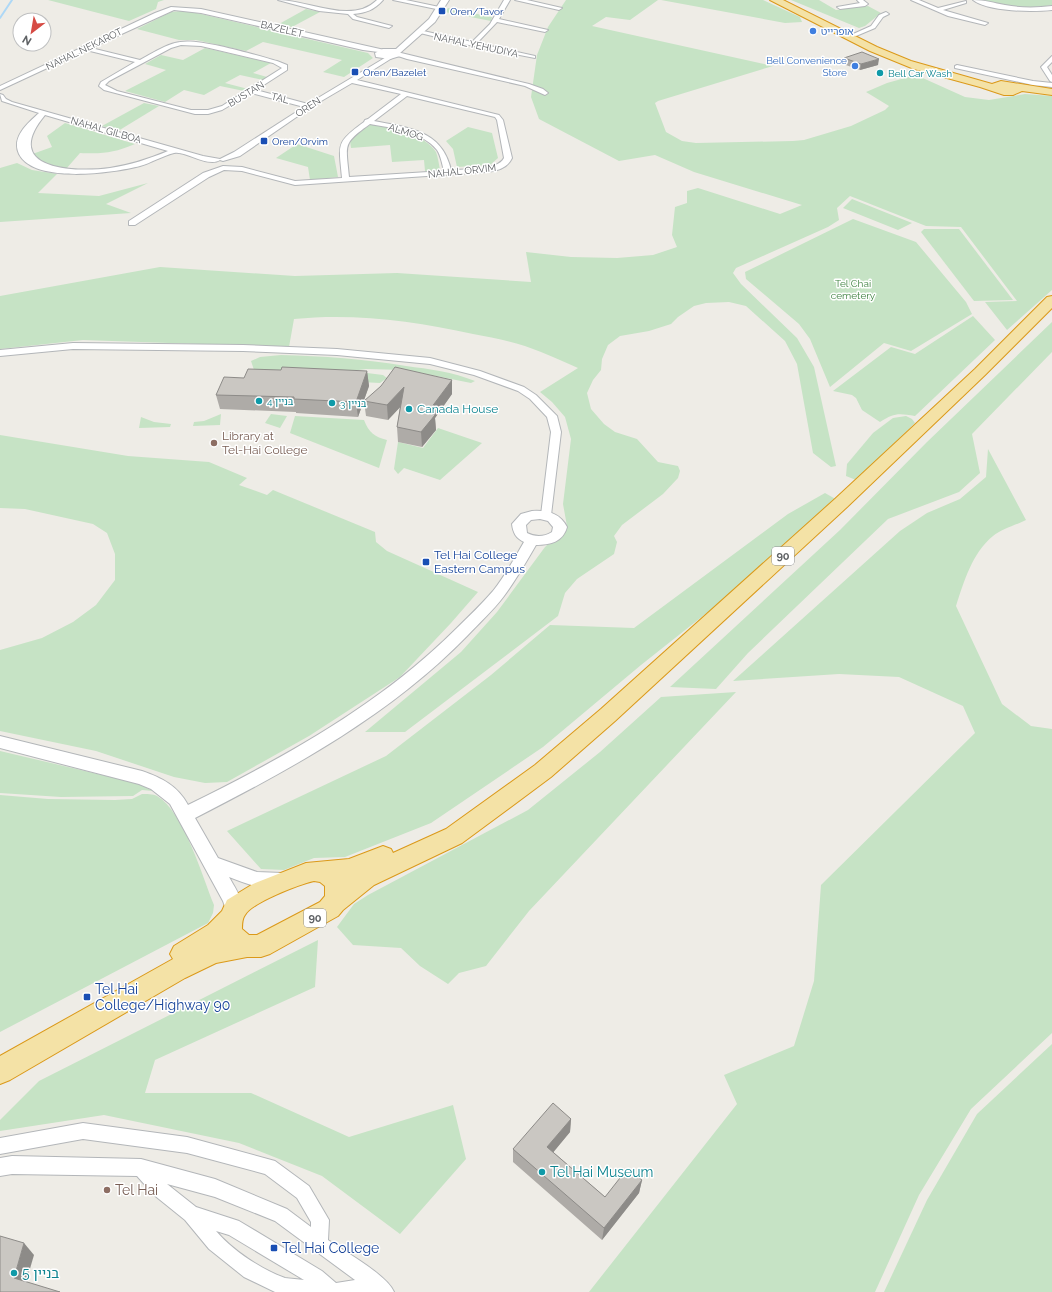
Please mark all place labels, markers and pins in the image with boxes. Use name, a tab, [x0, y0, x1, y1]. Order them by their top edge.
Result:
marker: Oren/Tavor	[437, 6, 447, 16]
place label: Oren/Tavor	[450, 6, 504, 17]
marker: אופרייט	[808, 26, 818, 36]
place label: אופרייט	[821, 26, 854, 37]
place label: Bell Convenience Store	[766, 55, 847, 78]
marker: Bell Convenience Store	[850, 61, 860, 71]
marker: Oren/Bazelet	[350, 67, 360, 77]
place label: Oren/Bazelet	[363, 67, 427, 78]
marker: Bell Car Wash	[875, 68, 885, 78]
place label: Bell Car Wash	[888, 68, 952, 79]
marker: Oren/Orvim	[259, 136, 269, 146]
place label: Oren/Orvim	[272, 136, 328, 147]
marker: בניין 4	[254, 396, 264, 406]
place label: בניין 4	[267, 396, 294, 407]
marker: בניין 3	[327, 398, 337, 408]
place label: בניין 3	[340, 398, 367, 409]
place label: Canada House	[417, 402, 498, 416]
marker: Canada House	[404, 404, 414, 414]
place label: Library at Tel-Hai College	[222, 429, 308, 457]
marker: Library at Tel-Hai College	[209, 438, 219, 448]
place label: Tel Hai College Eastern Campus	[434, 548, 525, 576]
marker: Tel Hai College Eastern Campus	[421, 557, 431, 567]
place label: Tel Hai College/Highway 90	[95, 981, 230, 1013]
marker: Tel Hai College/Highway 90	[82, 992, 92, 1002]
place label: Tel Hai Museum	[550, 1164, 653, 1180]
marker: Tel Hai Museum	[537, 1167, 547, 1177]
place label: Tel Hai	[115, 1182, 158, 1198]
marker: Tel Hai	[102, 1185, 112, 1195]
place label: Tel Hai College	[282, 1240, 379, 1256]
marker: Tel Hai College	[269, 1243, 279, 1253]
place label: בניין 5	[22, 1265, 59, 1281]
marker: בניין 5	[9, 1268, 19, 1278]

